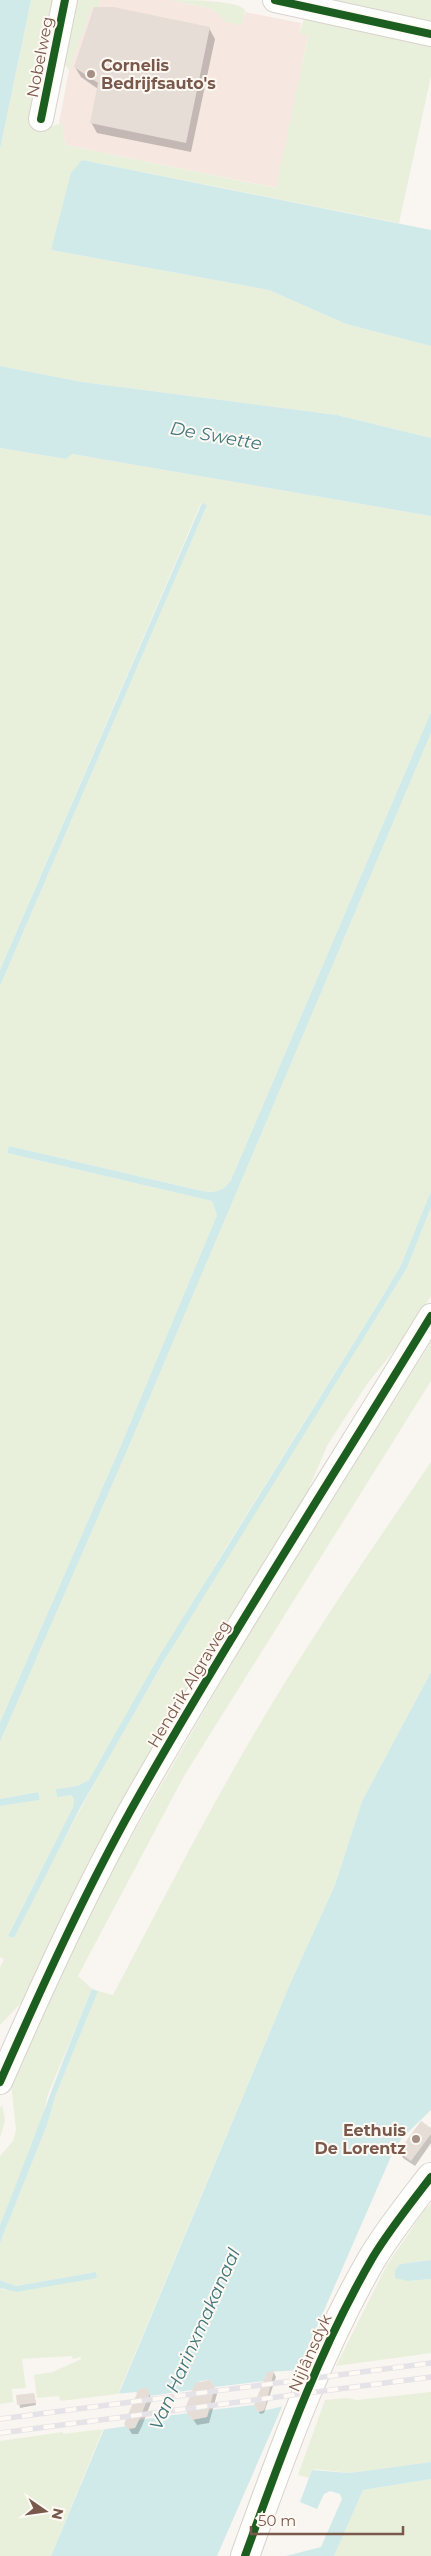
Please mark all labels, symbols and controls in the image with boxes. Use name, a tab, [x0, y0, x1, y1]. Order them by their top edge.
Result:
street label: Nobelweg	[23, 15, 57, 99]
place label: Cornelis Bedrijfsauto's	[101, 56, 216, 93]
marker: Cornelis Bedrijfsauto's	[85, 68, 97, 80]
water label: De Swette	[168, 417, 264, 455]
street label: Hendrik Algraweg	[144, 1617, 234, 1751]
place label: Eethuis De Lorentz	[315, 2121, 406, 2158]
marker: Eethuis De Lorentz	[410, 2133, 422, 2145]
water label: Van Harinxmakanaal	[145, 2245, 245, 2433]
street label: Nijlânsdyk	[284, 2311, 336, 2395]
north arrow	[20, 2486, 70, 2536]
scale bar	[251, 2504, 404, 2536]
text: N	[48, 2506, 68, 2521]
text: 50 m	[258, 2511, 296, 2530]

